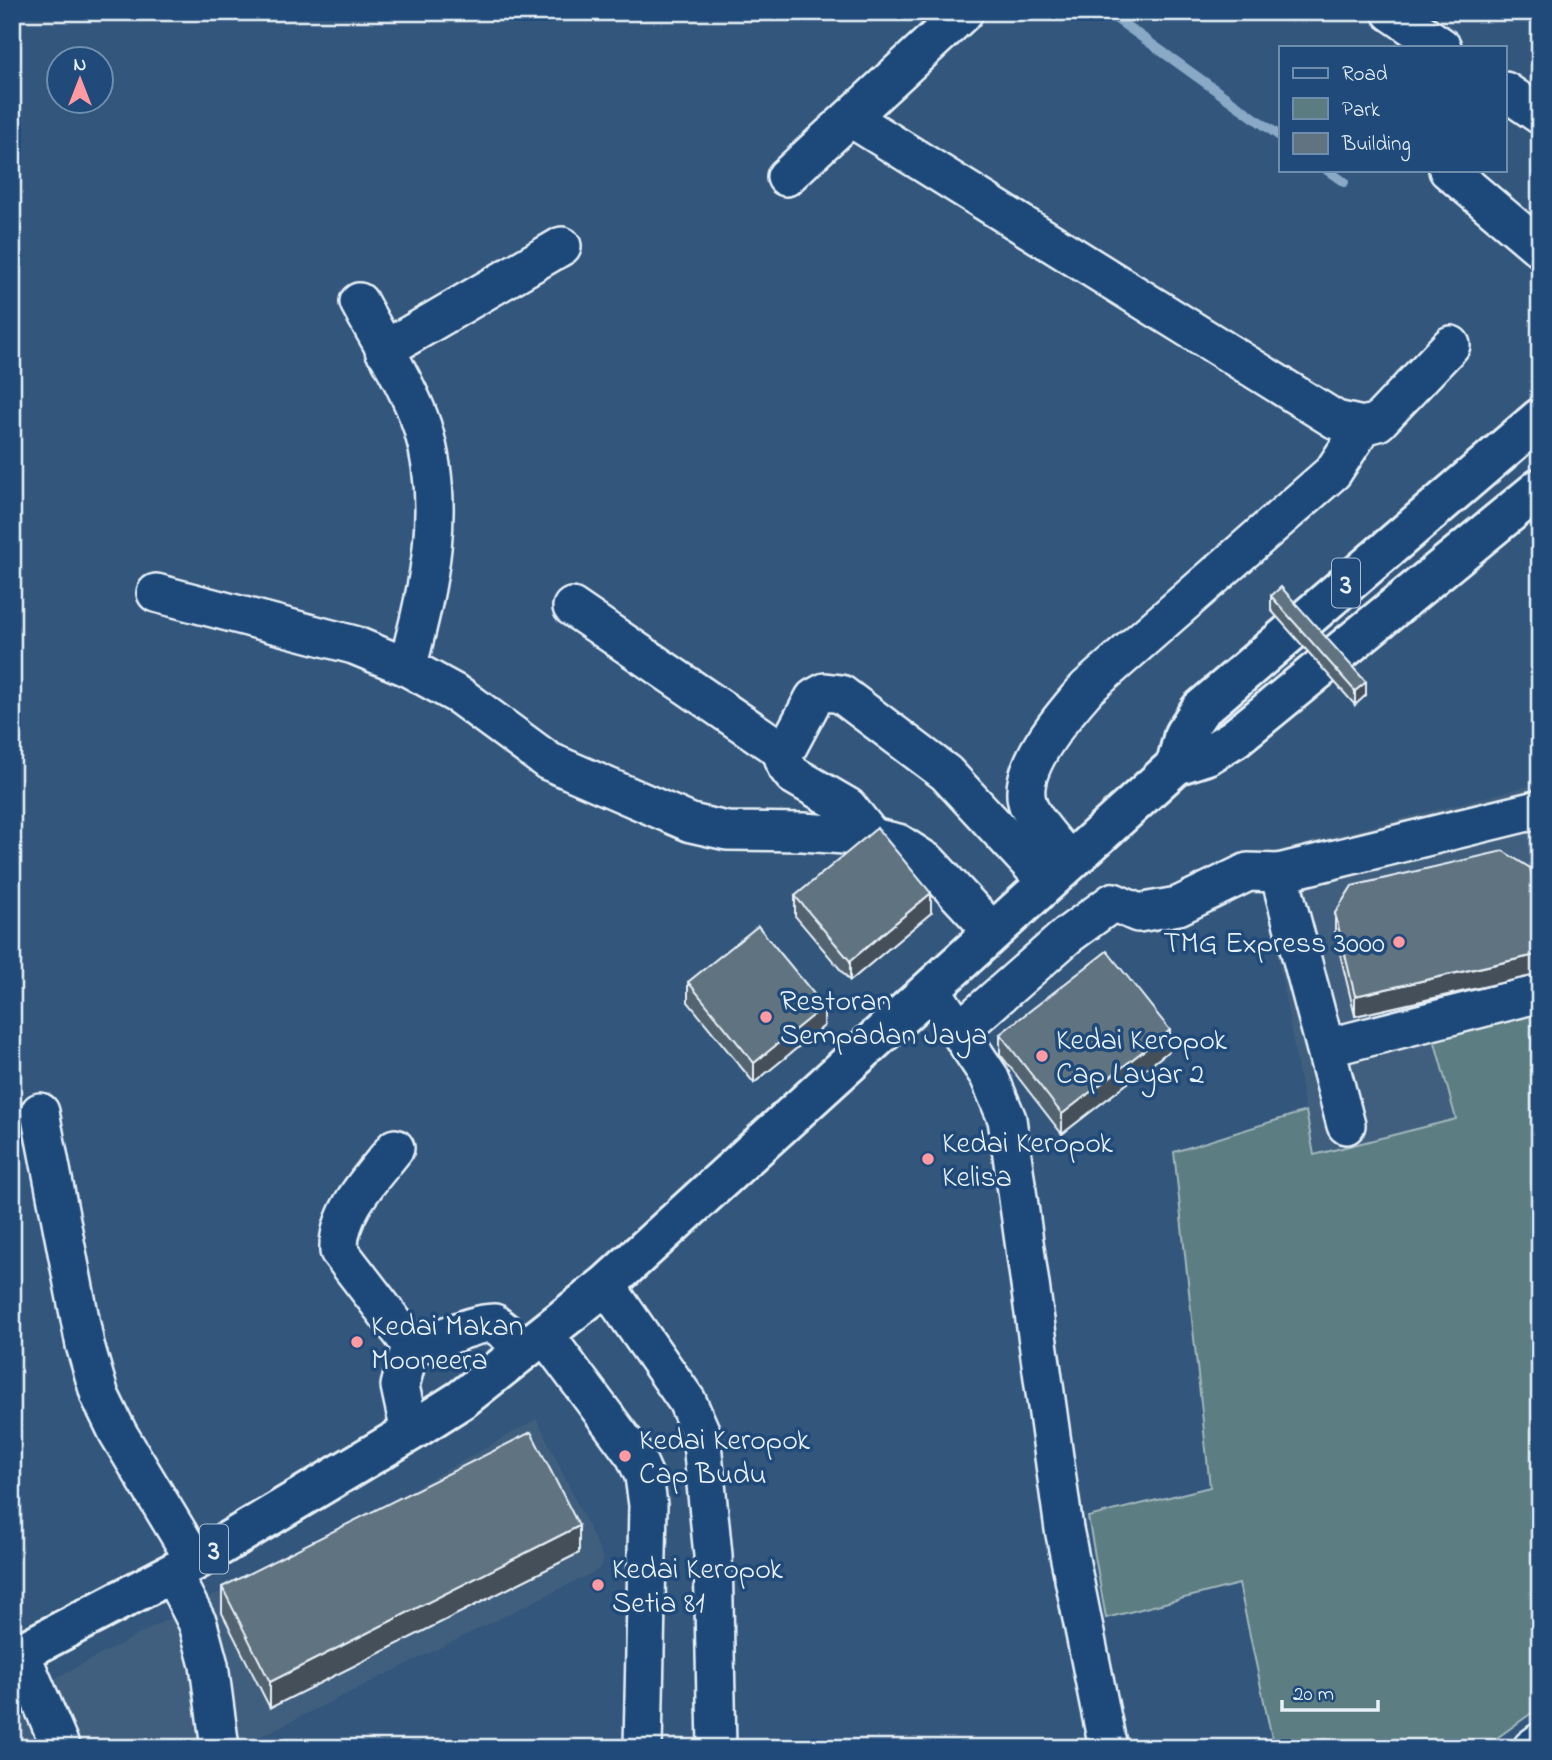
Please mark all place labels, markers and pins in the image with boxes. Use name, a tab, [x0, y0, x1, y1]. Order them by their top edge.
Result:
place label: TMG Express 3000	[1163, 923, 1385, 967]
marker: TMG Express 3000	[1391, 934, 1407, 950]
place label: Restoran Sempadan Jaya	[780, 981, 988, 1059]
marker: Restoran Sempadan Jaya	[758, 1009, 774, 1025]
place label: Kedai Keropok Cap Layar 2	[1056, 1020, 1228, 1098]
marker: Kedai Keropok Cap Layar 2	[1034, 1048, 1050, 1064]
place label: Kedai Keropok Kelisa	[942, 1123, 1114, 1201]
marker: Kedai Keropok Kelisa	[920, 1151, 936, 1167]
place label: Kedai Makan Mooneera	[371, 1306, 524, 1384]
marker: Kedai Makan Mooneera	[349, 1334, 365, 1350]
place label: Kedai Keropok Cap Budu	[639, 1420, 811, 1498]
marker: Kedai Keropok Cap Budu	[617, 1448, 633, 1464]
place label: Kedai Keropok Setia 81	[612, 1549, 784, 1627]
marker: Kedai Keropok Setia 81	[590, 1577, 606, 1593]

